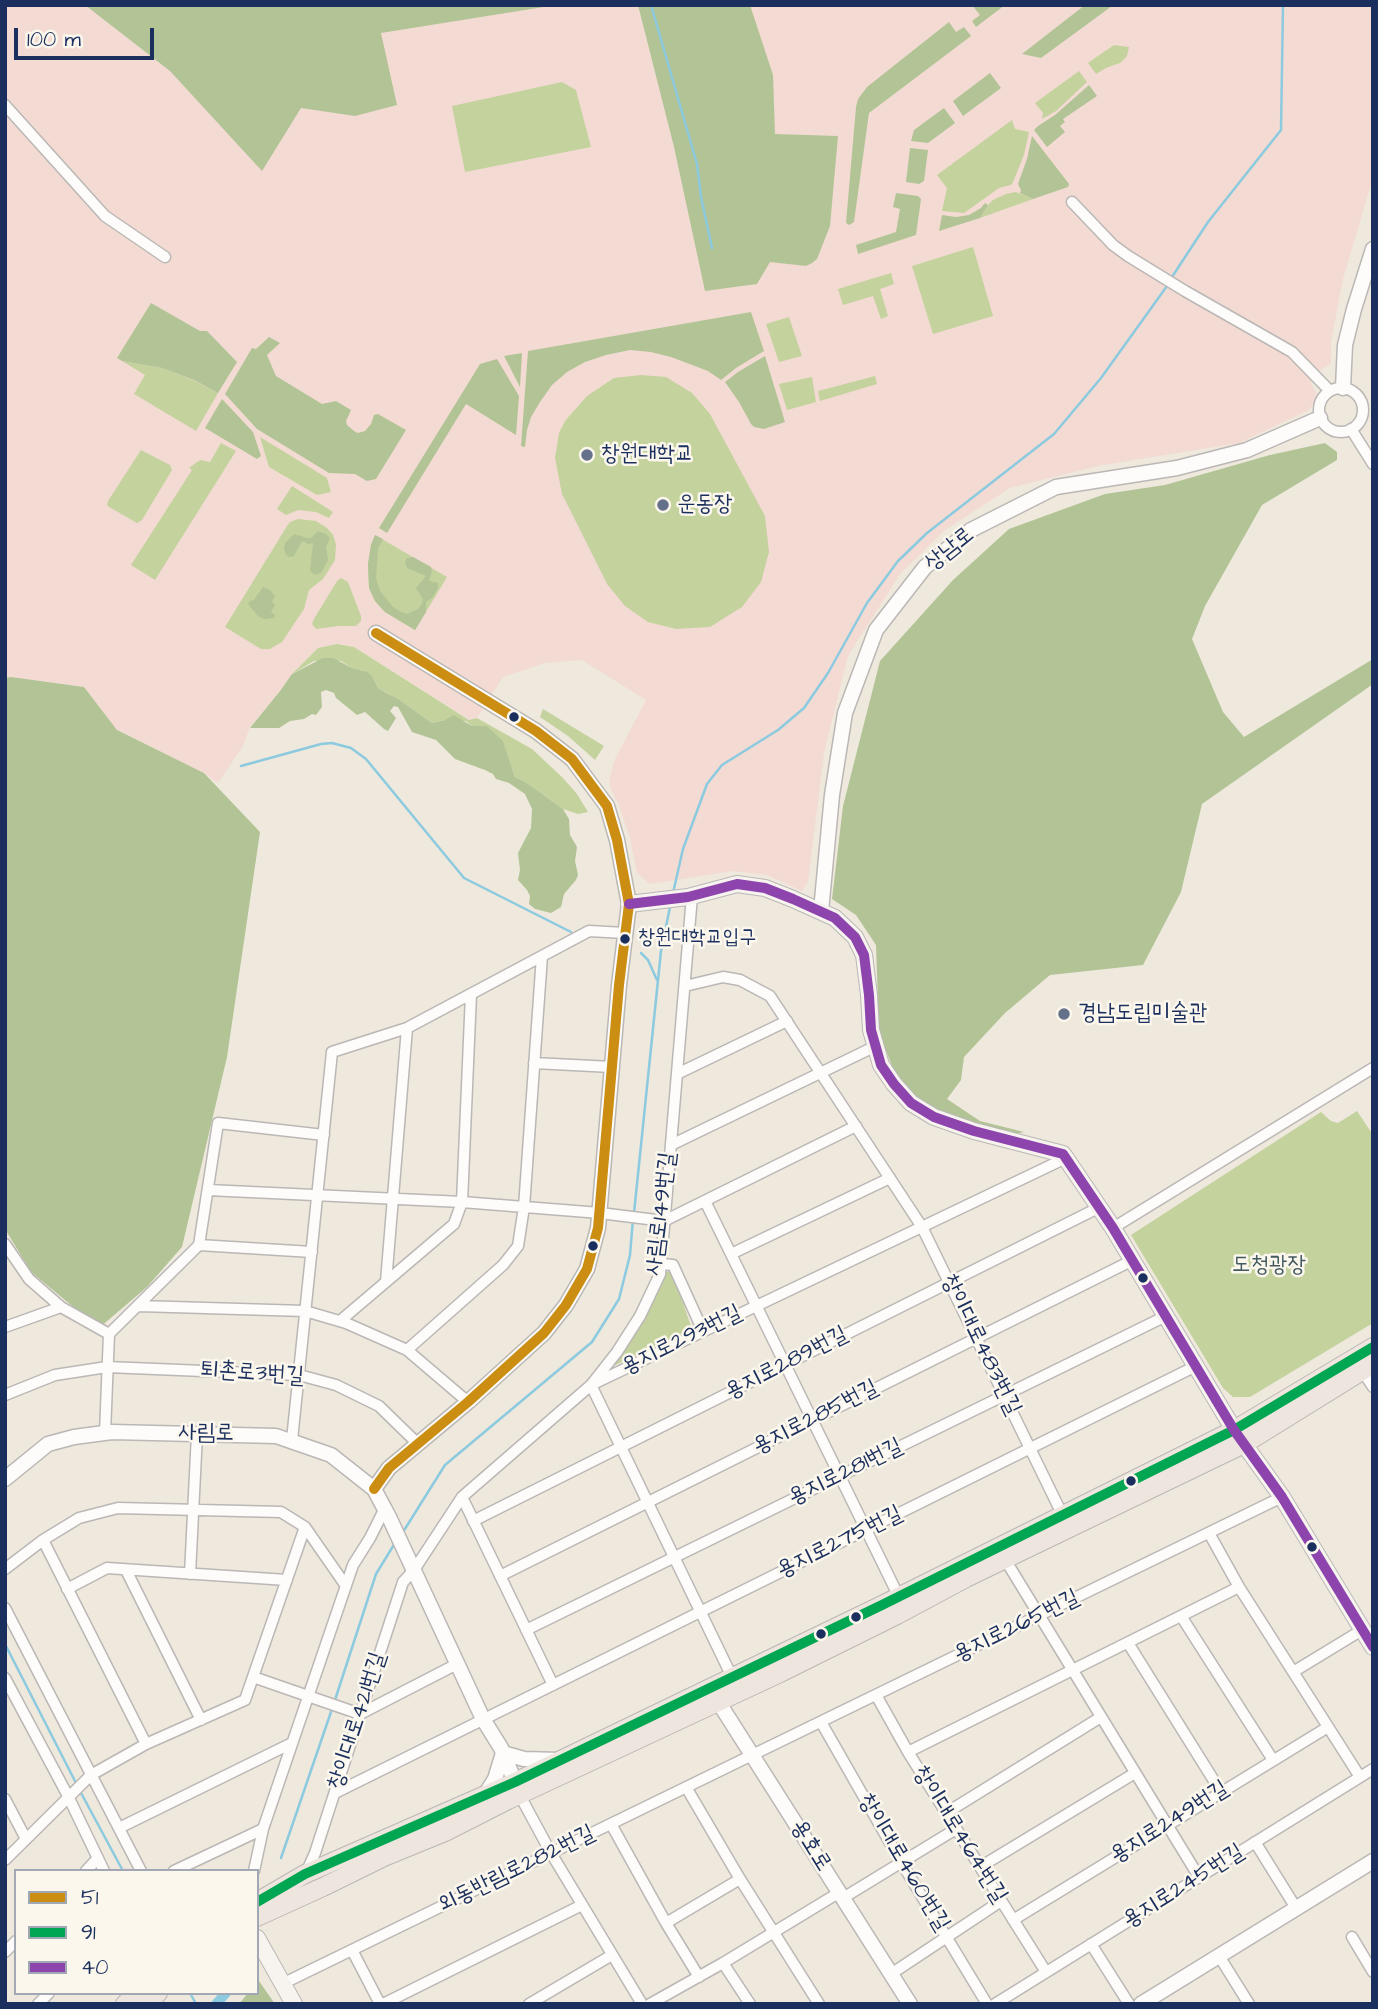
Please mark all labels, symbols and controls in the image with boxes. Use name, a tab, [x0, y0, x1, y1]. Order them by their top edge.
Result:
scale bar	[18, 14, 158, 58]
text: 100 m	[27, 25, 81, 54]
place label: 창원대학교	[601, 441, 694, 469]
marker: 창원대학교	[579, 447, 595, 463]
place label: 운동장	[677, 491, 733, 519]
marker: 운동장	[655, 497, 671, 513]
street label: 상남로	[920, 522, 980, 578]
unlabelled marker	[507, 710, 521, 724]
place label: 창원대학교입구	[638, 926, 756, 952]
marker: 창원대학교입구	[618, 932, 632, 946]
place label: 경남도립미술관	[1078, 1000, 1208, 1028]
marker: 경남도립미술관	[1056, 1006, 1072, 1022]
street label: 사림로149번길	[641, 1151, 683, 1277]
unlabelled marker	[586, 1239, 600, 1253]
park label: 도청광장	[1232, 1252, 1306, 1280]
street label: 창이대로483번길	[934, 1270, 1026, 1420]
unlabelled marker	[1136, 1271, 1150, 1285]
street label: 용지로293번길	[617, 1300, 747, 1382]
street label: 용지로289번길	[721, 1321, 853, 1407]
street label: 퇴촌로3번길	[199, 1357, 305, 1391]
street label: 용지로285번길	[749, 1375, 883, 1461]
street label: 사림로	[178, 1420, 234, 1448]
street label: 용지로281번길	[784, 1434, 908, 1512]
unlabelled marker	[1124, 1474, 1138, 1488]
street label: 용지로275번길	[773, 1501, 907, 1585]
unlabelled marker	[1305, 1540, 1319, 1554]
street label: 용지로265번길	[950, 1585, 1084, 1669]
unlabelled marker	[849, 1610, 863, 1624]
unlabelled marker	[814, 1627, 828, 1641]
street label: 창이대로421번길	[323, 1649, 393, 1793]
street label: 창이대로464번길	[906, 1761, 1012, 1909]
street label: 용지로249번길	[1106, 1776, 1234, 1870]
street label: 창이대로460번길	[851, 1789, 955, 1937]
street label: 용호로	[784, 1815, 836, 1877]
street label: 외동반림로282번길	[434, 1820, 600, 1920]
street label: 용지로245번길	[1118, 1839, 1250, 1935]
legend	[14, 1869, 259, 1995]
text: 51	[81, 1883, 99, 1912]
text: 91	[81, 1918, 96, 1947]
text: 40	[81, 1953, 109, 1982]

